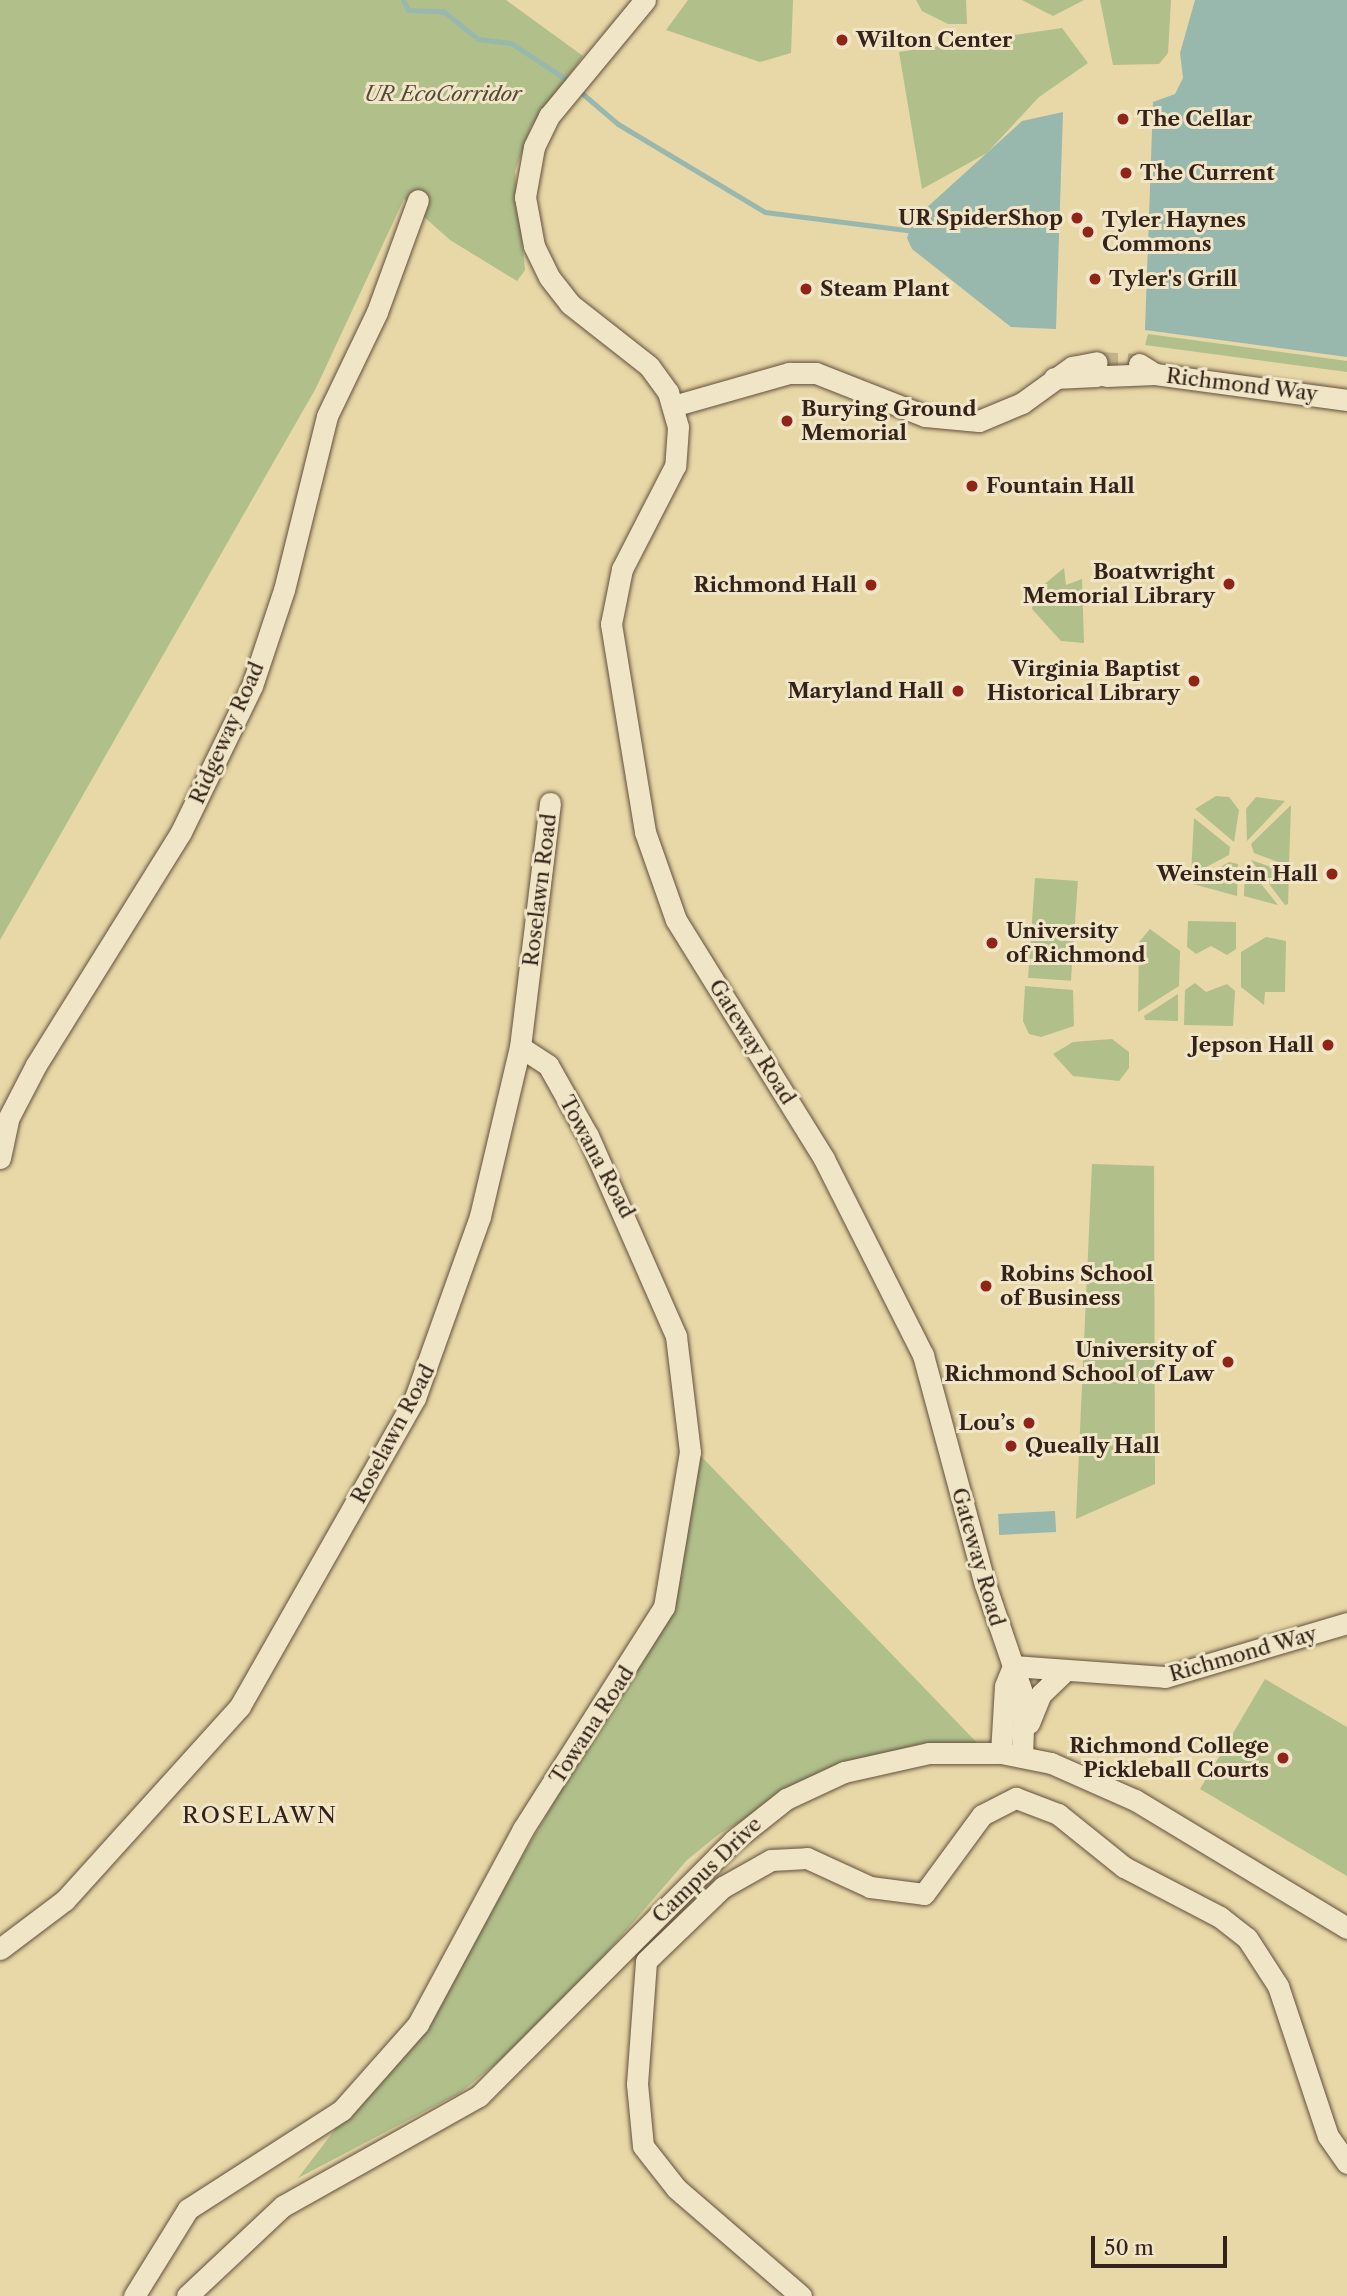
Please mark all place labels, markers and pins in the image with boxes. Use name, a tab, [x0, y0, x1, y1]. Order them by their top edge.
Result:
place label: Wilton Center	[856, 27, 1012, 53]
marker: Wilton Center	[834, 32, 850, 48]
place label: The Cellar	[1137, 106, 1252, 132]
marker: The Cellar	[1115, 111, 1131, 127]
place label: The Current	[1140, 160, 1275, 186]
marker: The Current	[1118, 165, 1134, 181]
place label: UR SpiderShop	[898, 205, 1063, 231]
place label: Tyler Haynes Commons	[1102, 207, 1246, 257]
marker: UR SpiderShop	[1069, 210, 1085, 226]
marker: Tyler Haynes Commons	[1080, 224, 1096, 240]
place label: Tyler's Grill	[1109, 266, 1237, 292]
marker: Tyler's Grill	[1087, 271, 1103, 287]
place label: Steam Plant	[820, 276, 950, 302]
marker: Steam Plant	[798, 281, 814, 297]
place label: Burying Ground Memorial	[801, 396, 976, 446]
marker: Burying Ground Memorial	[779, 413, 795, 429]
place label: Fountain Hall	[986, 473, 1135, 499]
marker: Fountain Hall	[964, 478, 980, 494]
place label: Boatwright Memorial Library	[1023, 559, 1215, 609]
place label: Richmond Hall	[693, 572, 857, 598]
marker: Boatwright Memorial Library	[1221, 576, 1237, 592]
marker: Richmond Hall	[863, 577, 879, 593]
place label: Virginia Baptist Historical Library	[987, 656, 1180, 706]
marker: Virginia Baptist Historical Library	[1186, 673, 1202, 689]
place label: Maryland Hall	[787, 678, 944, 704]
marker: Maryland Hall	[950, 683, 966, 699]
place label: Weinstein Hall	[1157, 861, 1318, 887]
marker: Weinstein Hall	[1324, 866, 1340, 882]
place label: University of Richmond	[1006, 918, 1146, 968]
marker: University of Richmond	[984, 935, 1000, 951]
place label: Jepson Hall	[1191, 1032, 1314, 1058]
marker: Jepson Hall	[1320, 1037, 1336, 1053]
place label: Robins School of Business	[1000, 1261, 1153, 1311]
marker: Robins School of Business	[978, 1278, 994, 1294]
place label: University of Richmond School of Law	[944, 1337, 1214, 1387]
marker: University of Richmond School of Law	[1220, 1354, 1236, 1370]
place label: Lou’s	[959, 1410, 1015, 1436]
marker: Lou’s	[1021, 1415, 1037, 1431]
place label: Queally Hall	[1025, 1433, 1160, 1459]
marker: Queally Hall	[1003, 1438, 1019, 1454]
place label: Richmond College Pickleball Courts	[1069, 1733, 1269, 1783]
marker: Richmond College Pickleball Courts	[1275, 1750, 1291, 1766]

